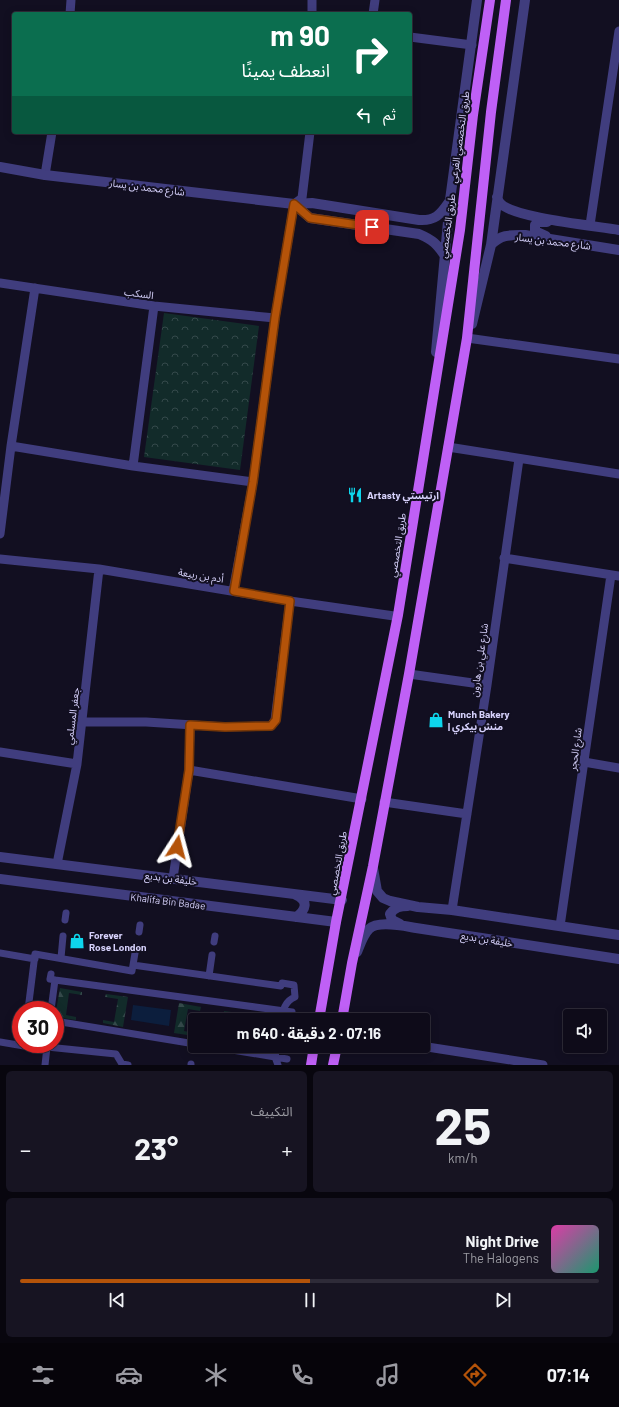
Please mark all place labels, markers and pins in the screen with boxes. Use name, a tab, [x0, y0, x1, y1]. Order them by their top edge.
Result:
pin	[355, 210, 389, 244]
restaurant icon: Artasty ارتيستي	[346, 486, 364, 504]
place label: Artasty ارتيستي	[367, 489, 439, 504]
place label: Munch Bakery | منش بيكري	[448, 708, 510, 735]
shop icon: Munch Bakery | منش بيكري	[427, 711, 445, 729]
place label: Forever Rose London	[89, 929, 147, 953]
shop icon: Forever Rose London	[68, 932, 86, 950]

